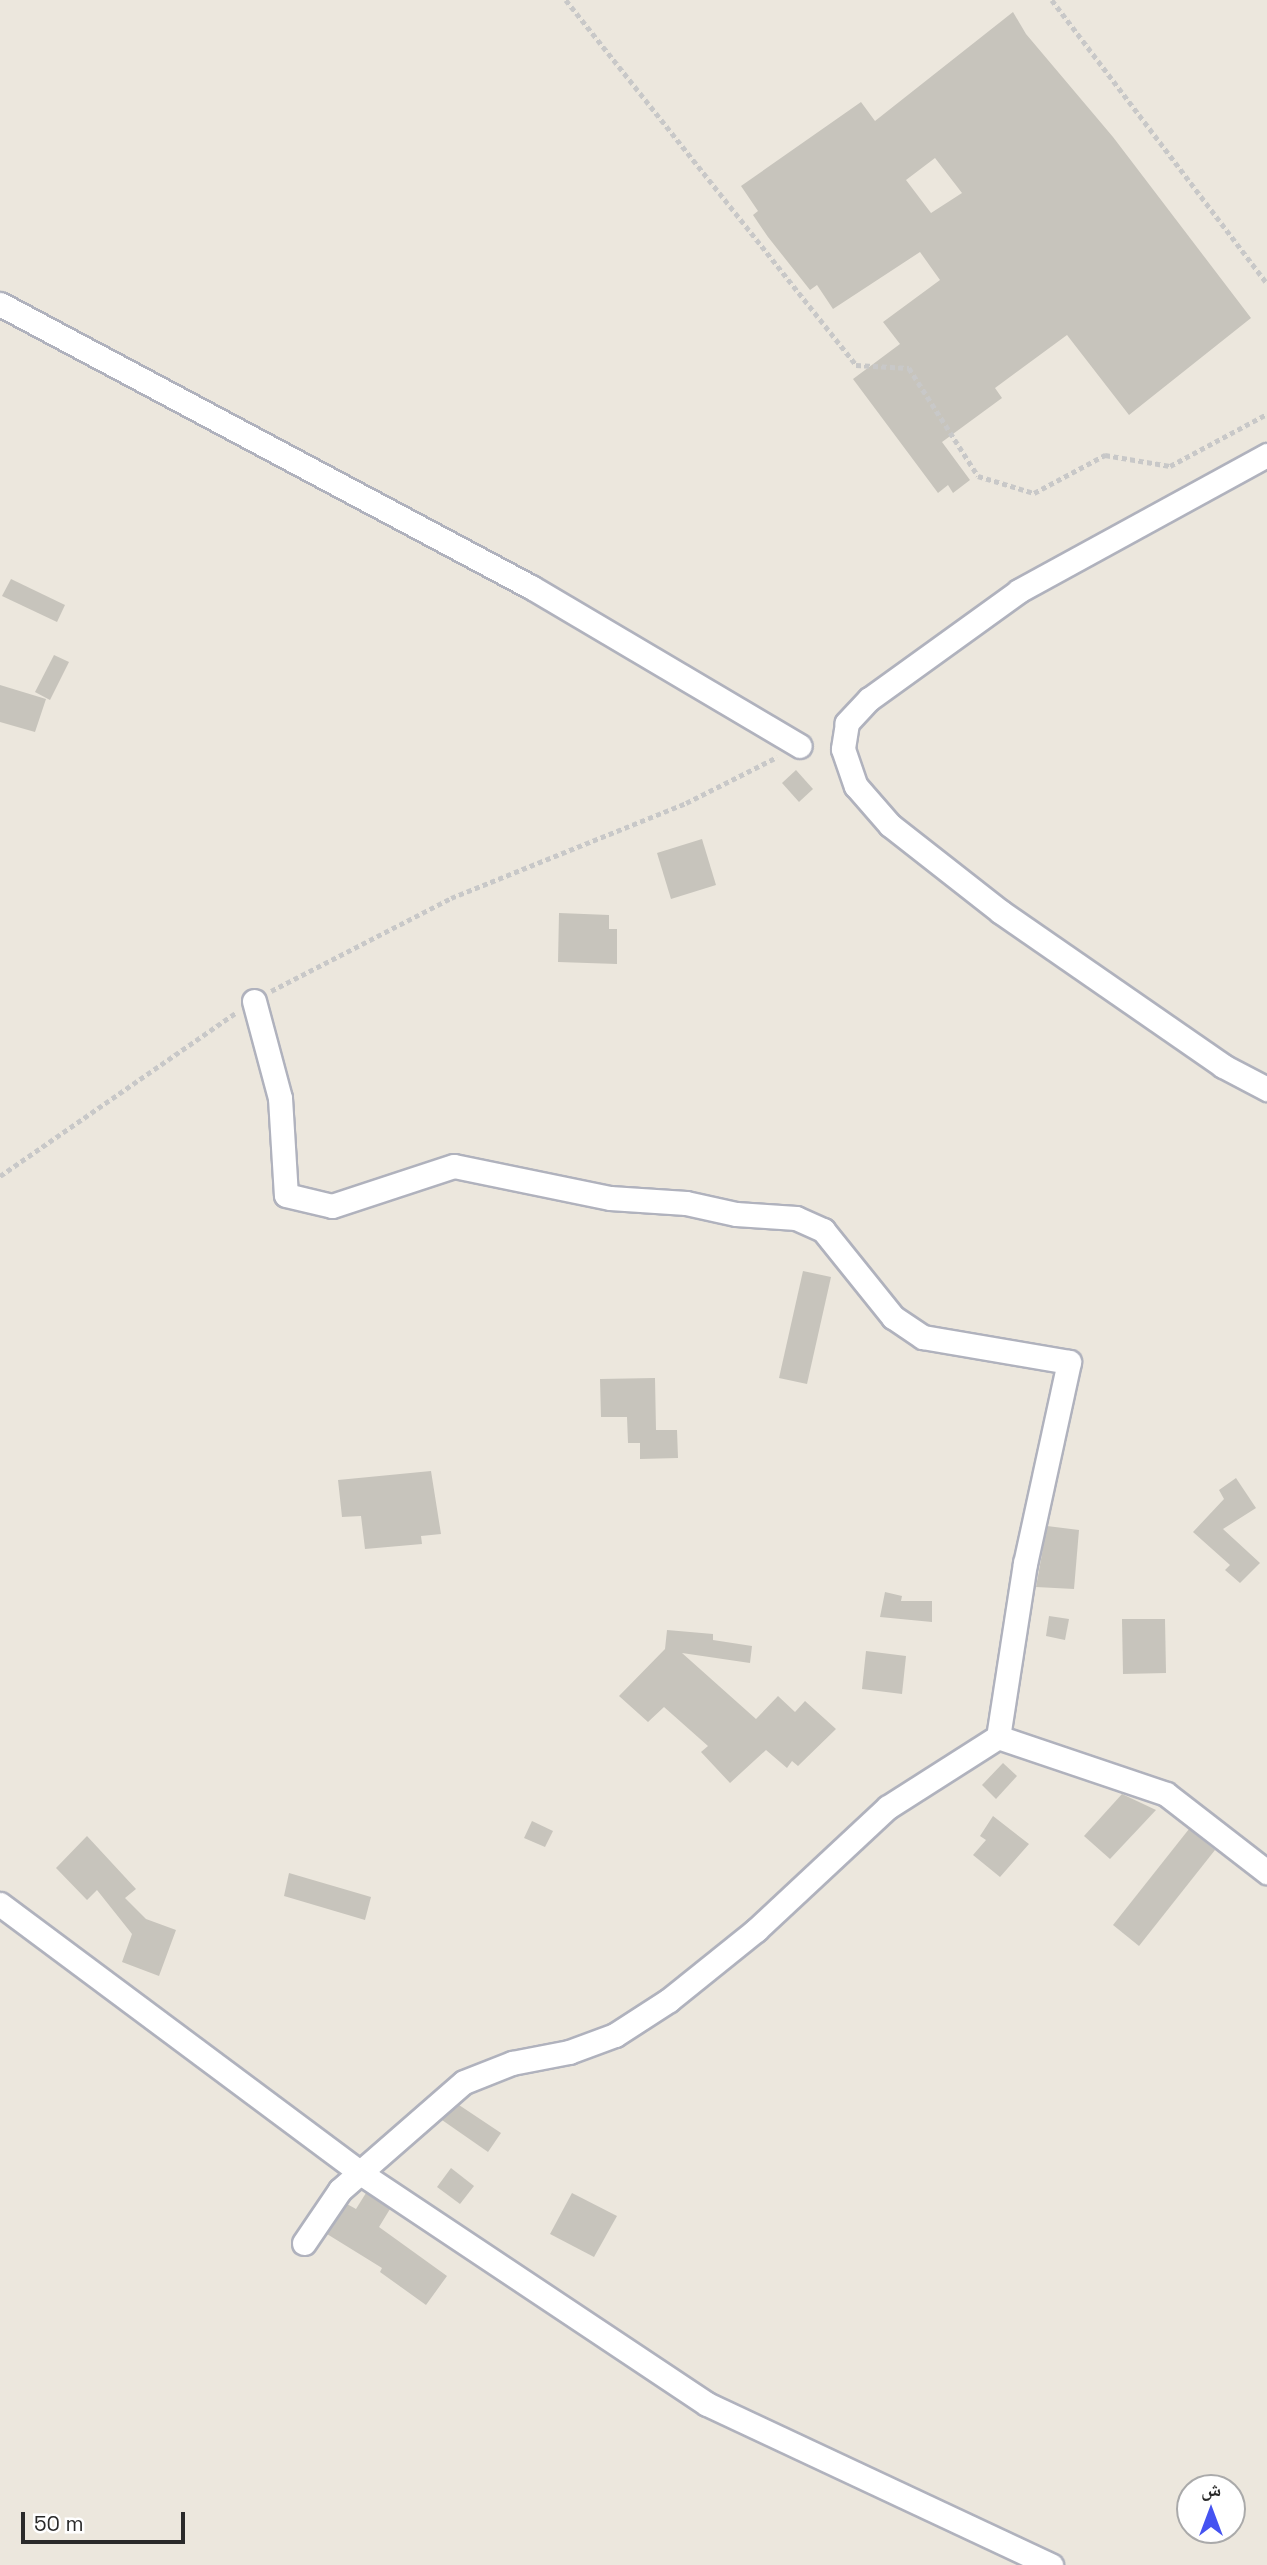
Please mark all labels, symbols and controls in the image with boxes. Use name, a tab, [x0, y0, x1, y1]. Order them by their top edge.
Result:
north arrow	[1176, 2474, 1246, 2544]
text: ش	[1201, 2477, 1221, 2502]
scale bar	[24, 2498, 189, 2542]
text: 50 m	[34, 2510, 84, 2537]

